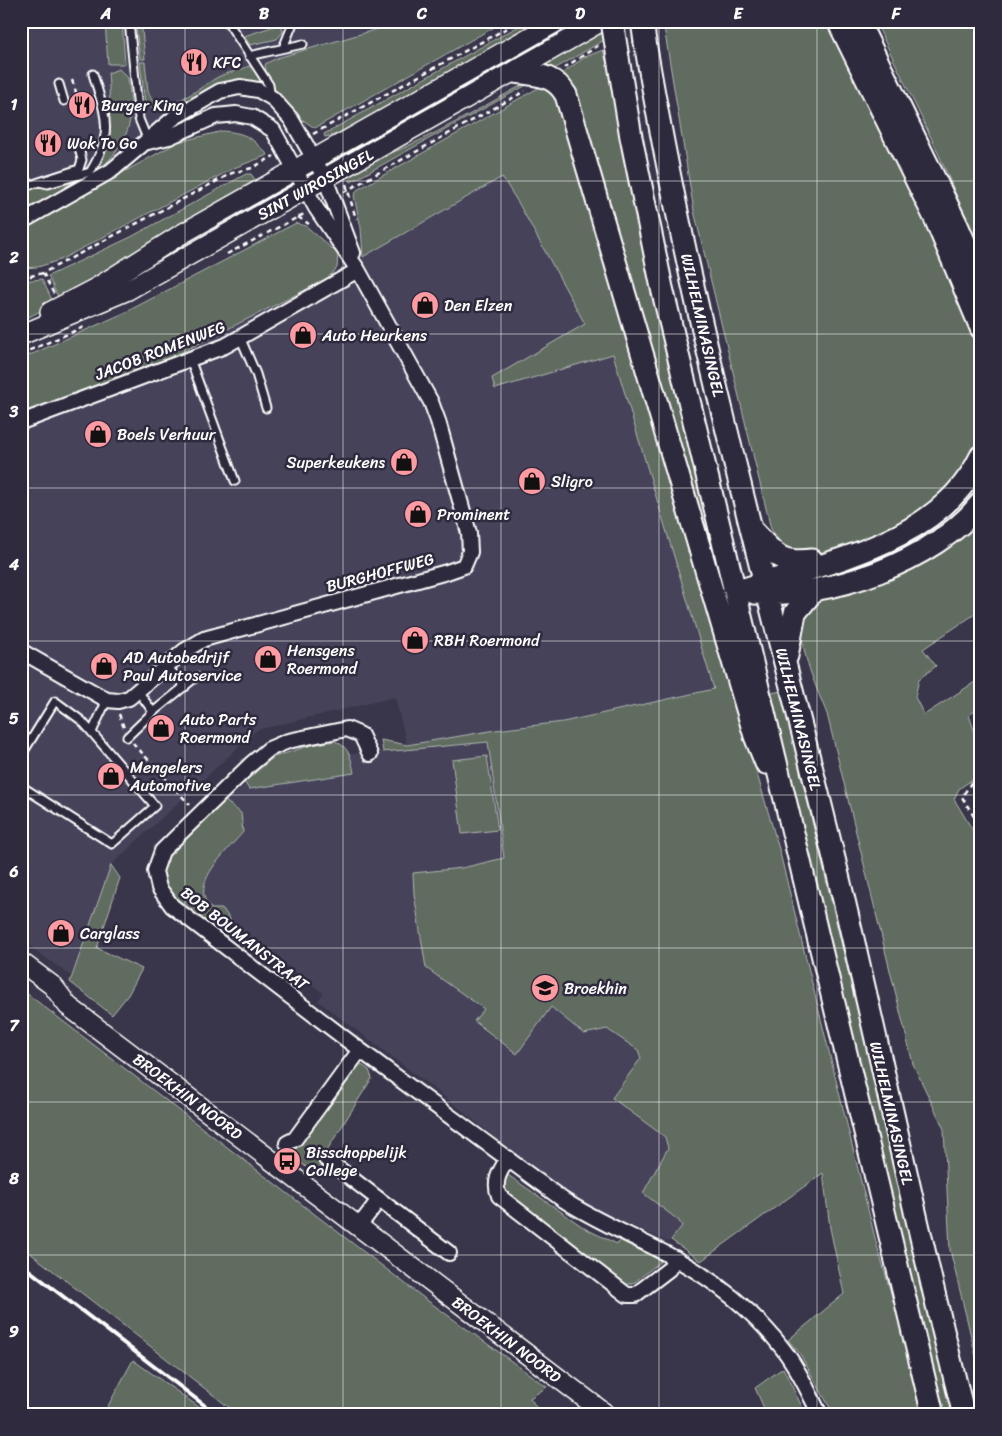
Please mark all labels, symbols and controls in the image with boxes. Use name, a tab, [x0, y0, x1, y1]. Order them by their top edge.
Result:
text: A	[100, 0, 111, 28]
text: B	[259, 0, 270, 28]
text: C	[416, 0, 428, 28]
text: D	[575, 0, 585, 28]
text: E	[734, 0, 744, 28]
text: F	[891, 0, 902, 28]
restaurant icon: KFC	[179, 47, 209, 77]
place label: KFC	[213, 48, 241, 77]
text: 1	[11, 90, 18, 119]
restaurant icon: Burger King	[67, 90, 97, 120]
place label: Burger King	[101, 91, 184, 120]
restaurant icon: Wok To Go	[33, 128, 63, 158]
place label: Wok To Go	[67, 129, 137, 158]
street label: SINT WIROSINGEL	[252, 140, 379, 228]
text: 2	[8, 243, 19, 272]
street label: WILHELMINASINGEL	[672, 250, 733, 400]
shop icon: Den Elzen	[410, 290, 440, 320]
place label: Den Elzen	[444, 291, 513, 320]
street label: JACOB ROMENWEG	[90, 312, 230, 389]
shop icon: Auto Heurkens	[288, 320, 318, 350]
place label: Auto Heurkens	[321, 321, 428, 350]
text: 3	[9, 397, 19, 426]
shop icon: Boels Verhuur	[83, 419, 113, 449]
place label: Boels Verhuur	[117, 420, 217, 449]
shop icon: Superkeukens	[389, 447, 419, 477]
place label: Superkeukens	[286, 448, 385, 477]
shop icon: Sligro	[517, 466, 547, 496]
place label: Sligro	[551, 467, 593, 496]
shop icon: Prominent	[403, 499, 433, 529]
place label: Prominent	[437, 500, 510, 529]
street label: BURGHOFFWEG	[323, 544, 437, 601]
text: 4	[8, 550, 19, 579]
shop icon: RBH Roermond	[400, 625, 430, 655]
place label: RBH Roermond	[434, 626, 541, 655]
place label: Hensgens Roermond	[287, 636, 359, 683]
place label: AD Autobedrijf Paul Autoservice	[122, 643, 242, 690]
shop icon: Hensgens Roermond	[253, 644, 283, 674]
street label: WILHELMINASINGEL	[767, 645, 830, 794]
shop icon: AD Autobedrijf Paul Autoservice	[89, 651, 119, 681]
text: 5	[9, 704, 19, 733]
place label: Auto Parts Roermond	[179, 705, 257, 752]
shop icon: Auto Parts Roermond	[146, 713, 176, 743]
place label: Mengelers Automotive	[129, 753, 211, 800]
shop icon: Mengelers Automotive	[96, 761, 126, 791]
text: 6	[8, 857, 19, 886]
street label: BOB BOUMANSTRAAT	[174, 879, 316, 999]
shop icon: Carglass	[46, 918, 76, 948]
place label: Carglass	[80, 919, 141, 948]
school or university icon: Broekhin	[530, 973, 560, 1003]
place label: Broekhin	[564, 974, 627, 1003]
text: 7	[9, 1011, 20, 1040]
street label: WILHELMINASINGEL	[861, 1038, 922, 1188]
street label: BROEKHIN NOORD	[126, 1045, 249, 1148]
place label: Bisschoppelijk College	[306, 1138, 407, 1185]
bus stop icon: Bisschoppelijk College	[272, 1146, 302, 1176]
text: 8	[8, 1164, 19, 1193]
street label: BROEKHIN NOORD	[445, 1288, 568, 1391]
text: 9	[9, 1317, 19, 1346]

